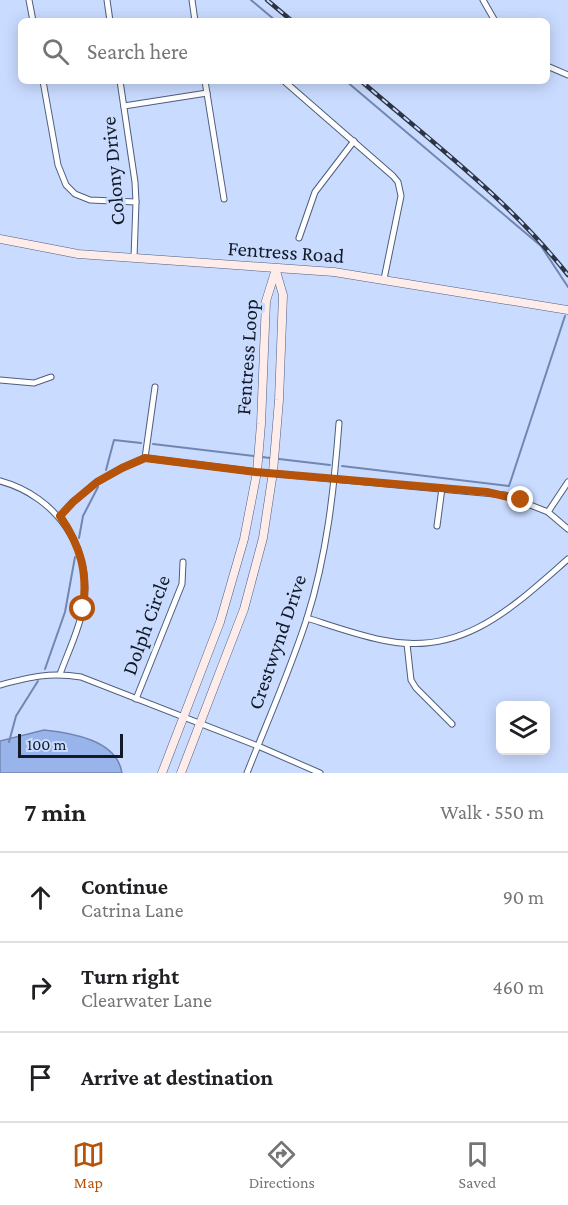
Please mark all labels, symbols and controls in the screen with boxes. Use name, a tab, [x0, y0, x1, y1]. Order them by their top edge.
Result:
search box	[18, 18, 550, 84]
icon: search	[39, 35, 72, 68]
text: Search here	[87, 39, 188, 64]
street label: Colony Drive	[96, 116, 130, 226]
street label: Fentress Road	[227, 236, 345, 268]
street label: Fentress Loop	[231, 298, 263, 416]
route end	[507, 486, 533, 512]
street label: Crestwynd Drive	[243, 571, 311, 713]
street label: Dolph Circle	[117, 572, 175, 678]
route start	[69, 595, 95, 621]
map controls	[496, 701, 550, 755]
button: layers	[496, 701, 550, 755]
scale bar	[18, 731, 123, 758]
text: 100 m	[27, 736, 66, 753]
text: 7 min	[24, 798, 86, 827]
text: Walk · 550 m	[440, 801, 544, 823]
text: Continue	[81, 874, 168, 899]
icon: ahead	[24, 881, 57, 914]
text: 90 m	[503, 886, 544, 908]
text: Catrina Lane	[81, 899, 183, 921]
text: Turn right	[81, 964, 179, 989]
icon: right	[24, 971, 57, 1004]
text: 460 m	[492, 976, 544, 998]
text: Clearwater Lane	[81, 989, 212, 1011]
icon: arrive	[24, 1061, 57, 1094]
text: Arrive at destination	[81, 1065, 273, 1090]
tab: Map	[72, 1138, 105, 1191]
tab: Directions	[249, 1138, 315, 1191]
tab: Saved	[459, 1138, 496, 1191]

